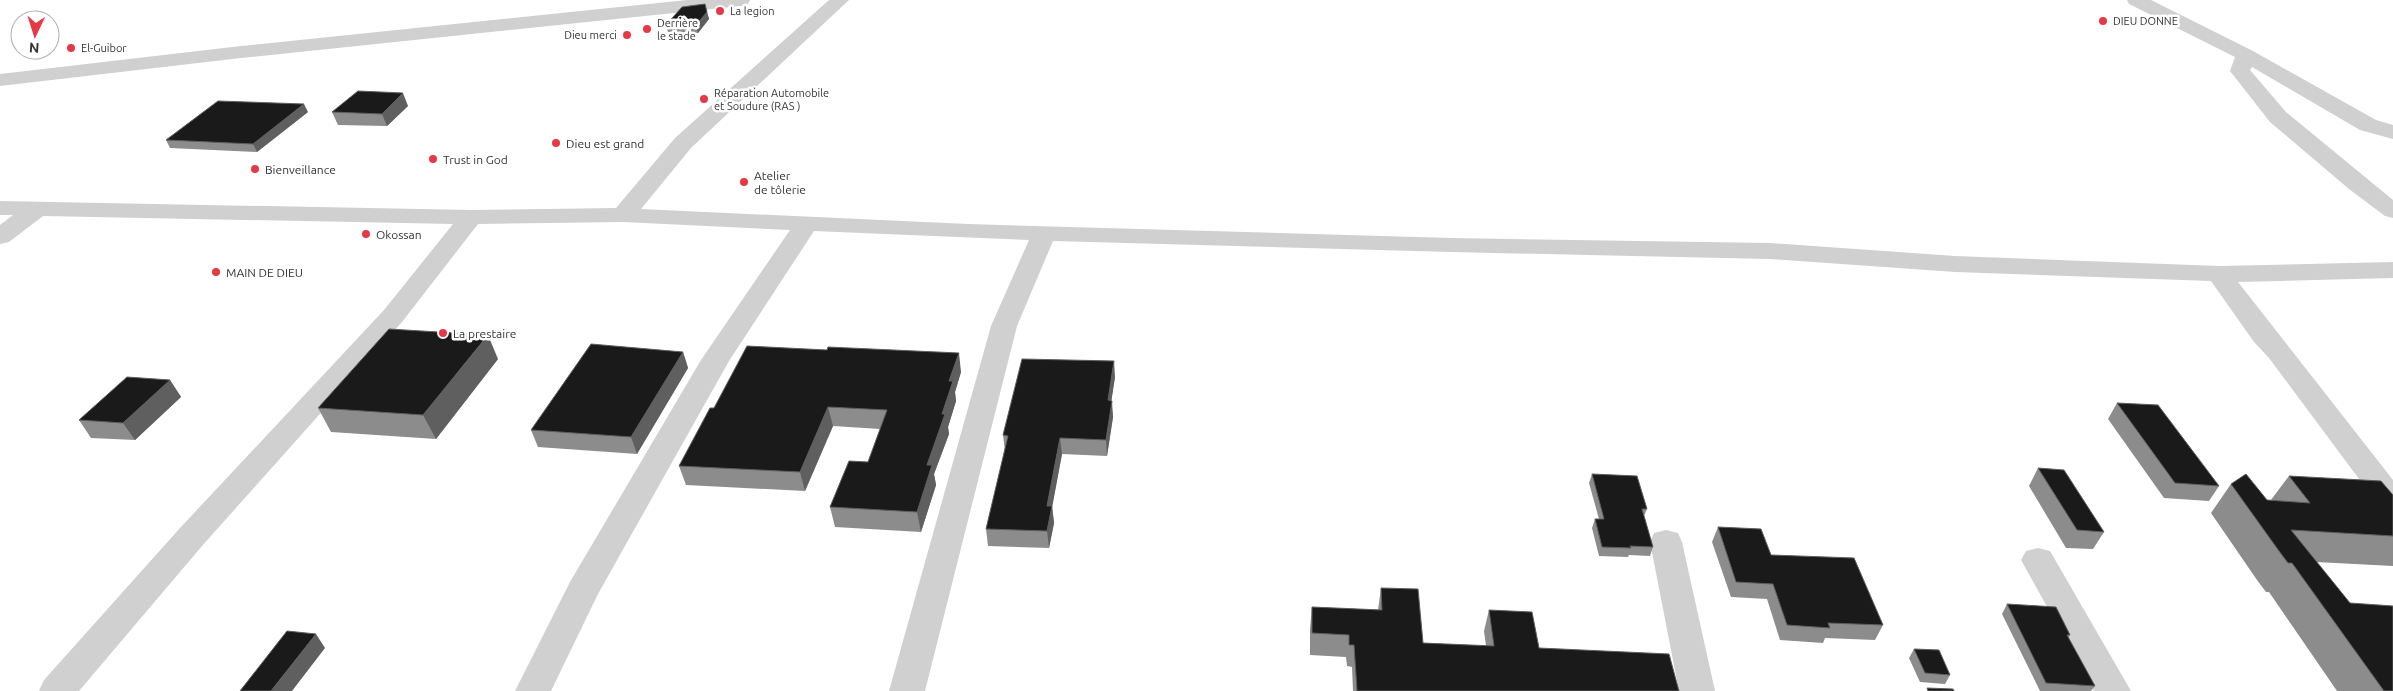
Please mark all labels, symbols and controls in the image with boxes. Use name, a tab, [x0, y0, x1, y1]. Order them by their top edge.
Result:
marker: La legion	[714, 5, 726, 17]
place label: La legion	[730, 5, 774, 17]
north arrow	[10, 10, 60, 60]
marker: DIEU DONNE	[2097, 15, 2109, 27]
place label: DIEU DONNE	[2113, 15, 2178, 27]
place label: Derrière le stade	[657, 17, 698, 42]
marker: Derrière le stade	[641, 23, 653, 35]
place label: Dieu merci	[564, 29, 617, 41]
marker: Dieu merci	[621, 29, 633, 41]
text: N	[28, 40, 40, 56]
marker: El-Guibor	[65, 42, 77, 54]
place label: El-Guibor	[81, 42, 127, 54]
place label: Réparation Automobile et Soudure (RAS )	[714, 87, 829, 113]
marker: Réparation Automobile et Soudure (RAS )	[698, 93, 710, 105]
marker: Dieu est grand	[550, 137, 562, 149]
place label: Dieu est grand	[566, 137, 644, 150]
marker: Trust in God	[427, 153, 439, 165]
place label: Trust in God	[443, 153, 508, 166]
marker: Bienveillance	[249, 163, 261, 175]
place label: Bienveillance	[265, 163, 336, 176]
place label: Atelier de tôlerie	[754, 169, 806, 196]
marker: Atelier de tôlerie	[738, 176, 750, 188]
marker: Okossan	[360, 228, 372, 240]
place label: Okossan	[376, 228, 422, 241]
marker: MAIN DE DIEU	[210, 266, 222, 278]
place label: MAIN DE DIEU	[226, 266, 303, 279]
marker: La prestaire	[437, 327, 449, 339]
place label: La prestaire	[453, 327, 516, 340]

